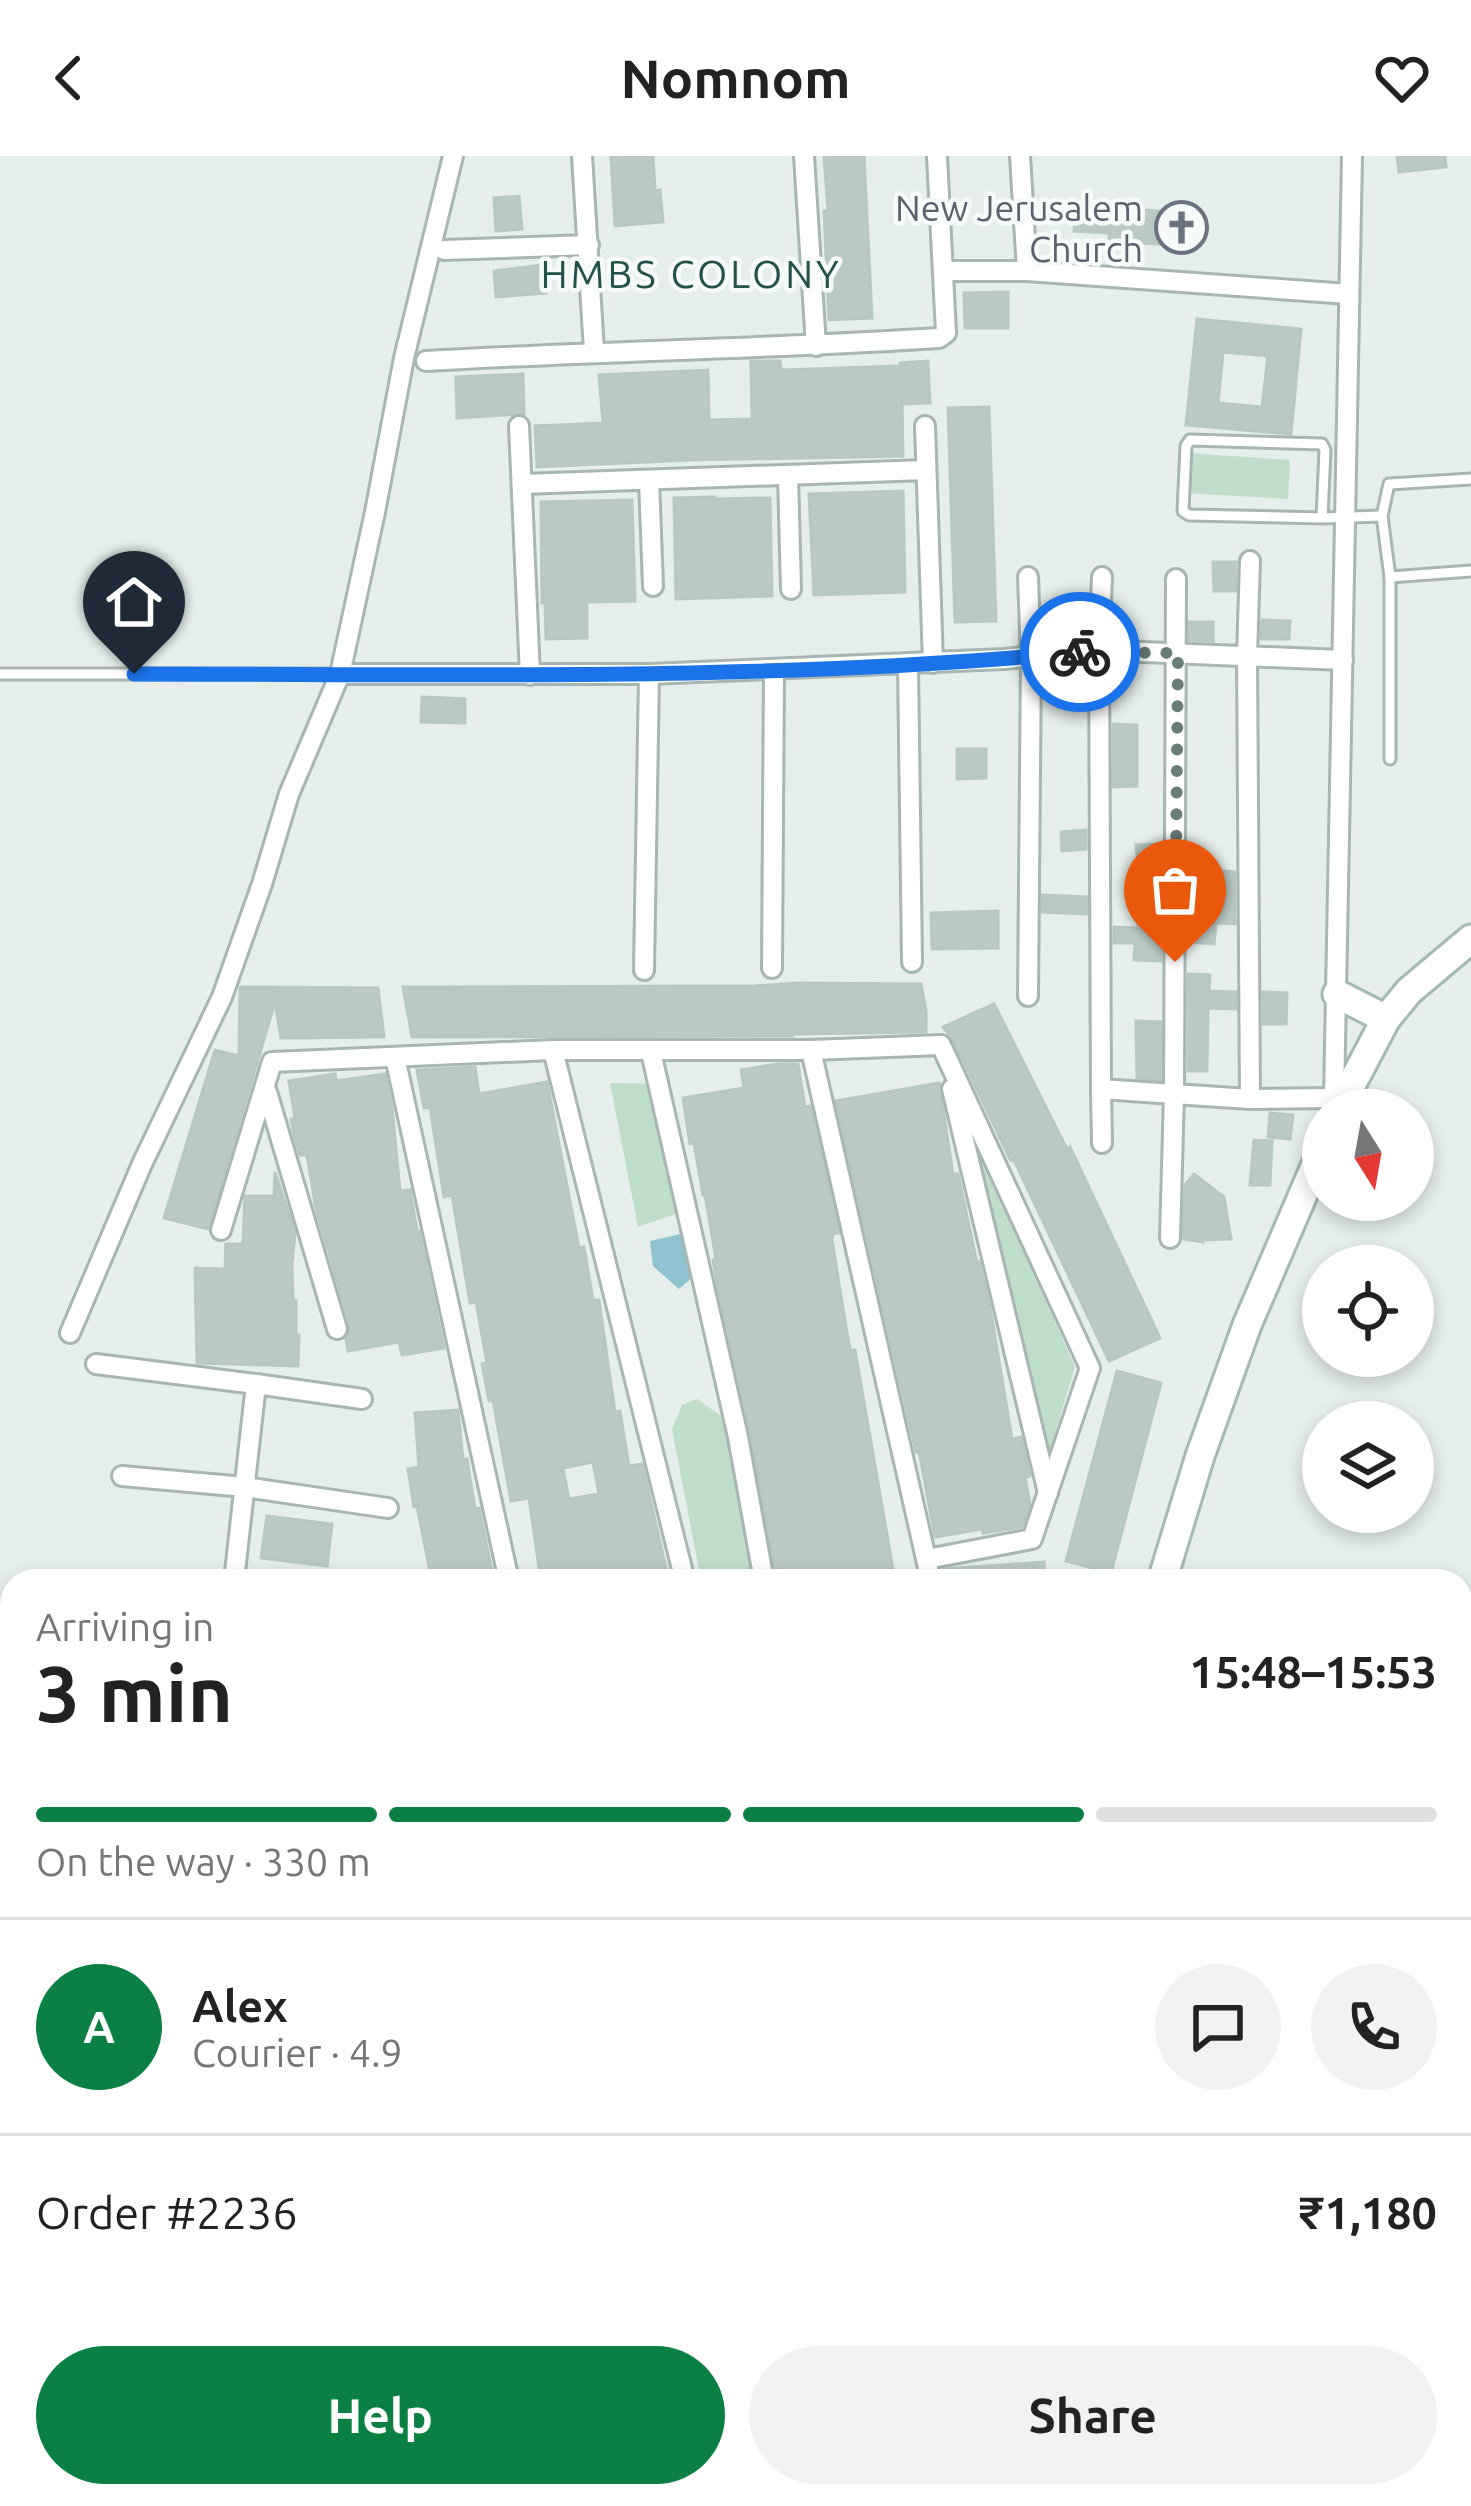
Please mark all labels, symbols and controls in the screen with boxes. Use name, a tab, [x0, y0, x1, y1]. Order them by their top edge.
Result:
icon: back	[36, 45, 102, 111]
icon: heart	[1369, 45, 1435, 111]
text: Nomnom	[621, 48, 851, 108]
place label: New Jerusalem Church	[895, 187, 1143, 269]
church icon: New Jerusalem Church	[1154, 200, 1210, 256]
district label: HMBS COLONY	[540, 252, 842, 295]
pin	[83, 551, 185, 674]
icon: home	[101, 569, 167, 635]
courier	[1020, 592, 1140, 712]
icon: bike	[1047, 619, 1113, 685]
pin	[1124, 839, 1226, 962]
icon: bag	[1142, 857, 1208, 923]
north arrow	[1302, 1089, 1434, 1221]
map controls	[1302, 1089, 1434, 1533]
button: locate	[1302, 1245, 1434, 1377]
button: layers	[1302, 1401, 1434, 1533]
text: Arriving in	[36, 1605, 214, 1648]
text: 15:48–15:53	[1189, 1646, 1437, 1697]
text: 3 min	[36, 1649, 233, 1737]
text: On the way · 330 m	[36, 1840, 371, 1883]
button: chat	[1155, 1964, 1281, 2090]
button: phone	[1311, 1964, 1437, 2090]
text: Alex	[192, 1980, 288, 2031]
text: A	[83, 2001, 115, 2052]
text: Courier · 4.9	[192, 2031, 403, 2074]
text: Order #2236	[36, 2187, 298, 2238]
text: ₹1,180	[1299, 2187, 1437, 2238]
button: Help	[36, 2346, 725, 2484]
button: Share	[749, 2346, 1437, 2484]

